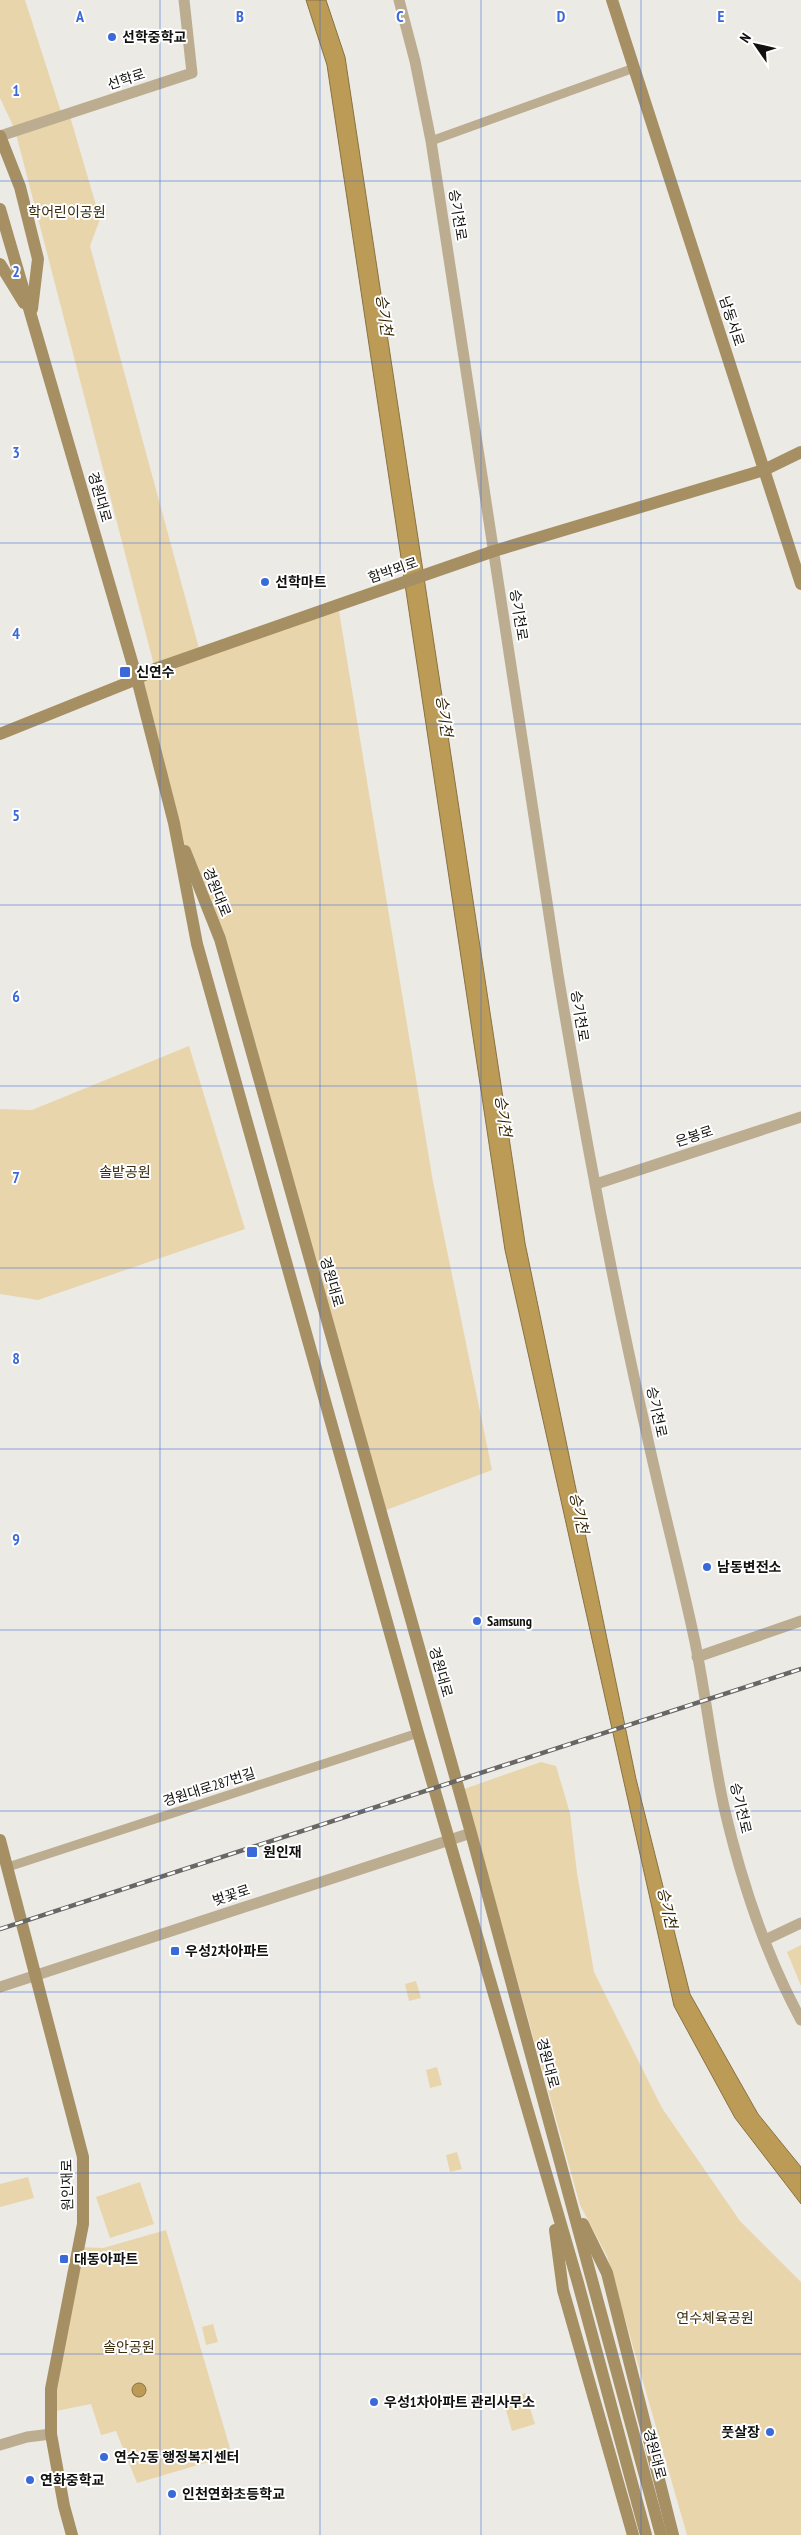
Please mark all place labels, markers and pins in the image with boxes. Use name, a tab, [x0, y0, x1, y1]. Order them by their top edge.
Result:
place label: 선학중학교	[122, 28, 187, 46]
marker: 선학중학교	[106, 31, 118, 43]
place label: 선학마트	[275, 573, 327, 591]
marker: 선학마트	[259, 576, 271, 588]
place label: 신연수	[136, 663, 175, 681]
marker: 신연수	[118, 665, 132, 679]
place label: 남동변전소	[717, 1558, 782, 1576]
marker: 남동변전소	[701, 1561, 713, 1573]
place label: Samsung	[487, 1612, 532, 1630]
marker: Samsung	[471, 1615, 483, 1627]
place label: 원인재	[263, 1843, 302, 1861]
marker: 원인재	[245, 1845, 259, 1859]
place label: 우성2차아파트	[185, 1942, 269, 1960]
marker: 우성2차아파트	[169, 1945, 181, 1957]
place label: 대동아파트	[74, 2250, 139, 2268]
marker: 대동아파트	[58, 2253, 70, 2265]
place label: 우성1차아파트 관리사무소	[384, 2393, 535, 2411]
marker: 우성1차아파트 관리사무소	[368, 2396, 380, 2408]
place label: 풋살장	[721, 2423, 760, 2441]
marker: 풋살장	[764, 2426, 776, 2438]
place label: 연수2동 행정복지센터	[114, 2448, 239, 2466]
marker: 연수2동 행정복지센터	[98, 2451, 110, 2463]
place label: 연화중학교	[40, 2471, 105, 2489]
marker: 연화중학교	[24, 2474, 36, 2486]
place label: 인천연화초등학교	[182, 2485, 285, 2503]
marker: 인천연화초등학교	[166, 2488, 178, 2500]

